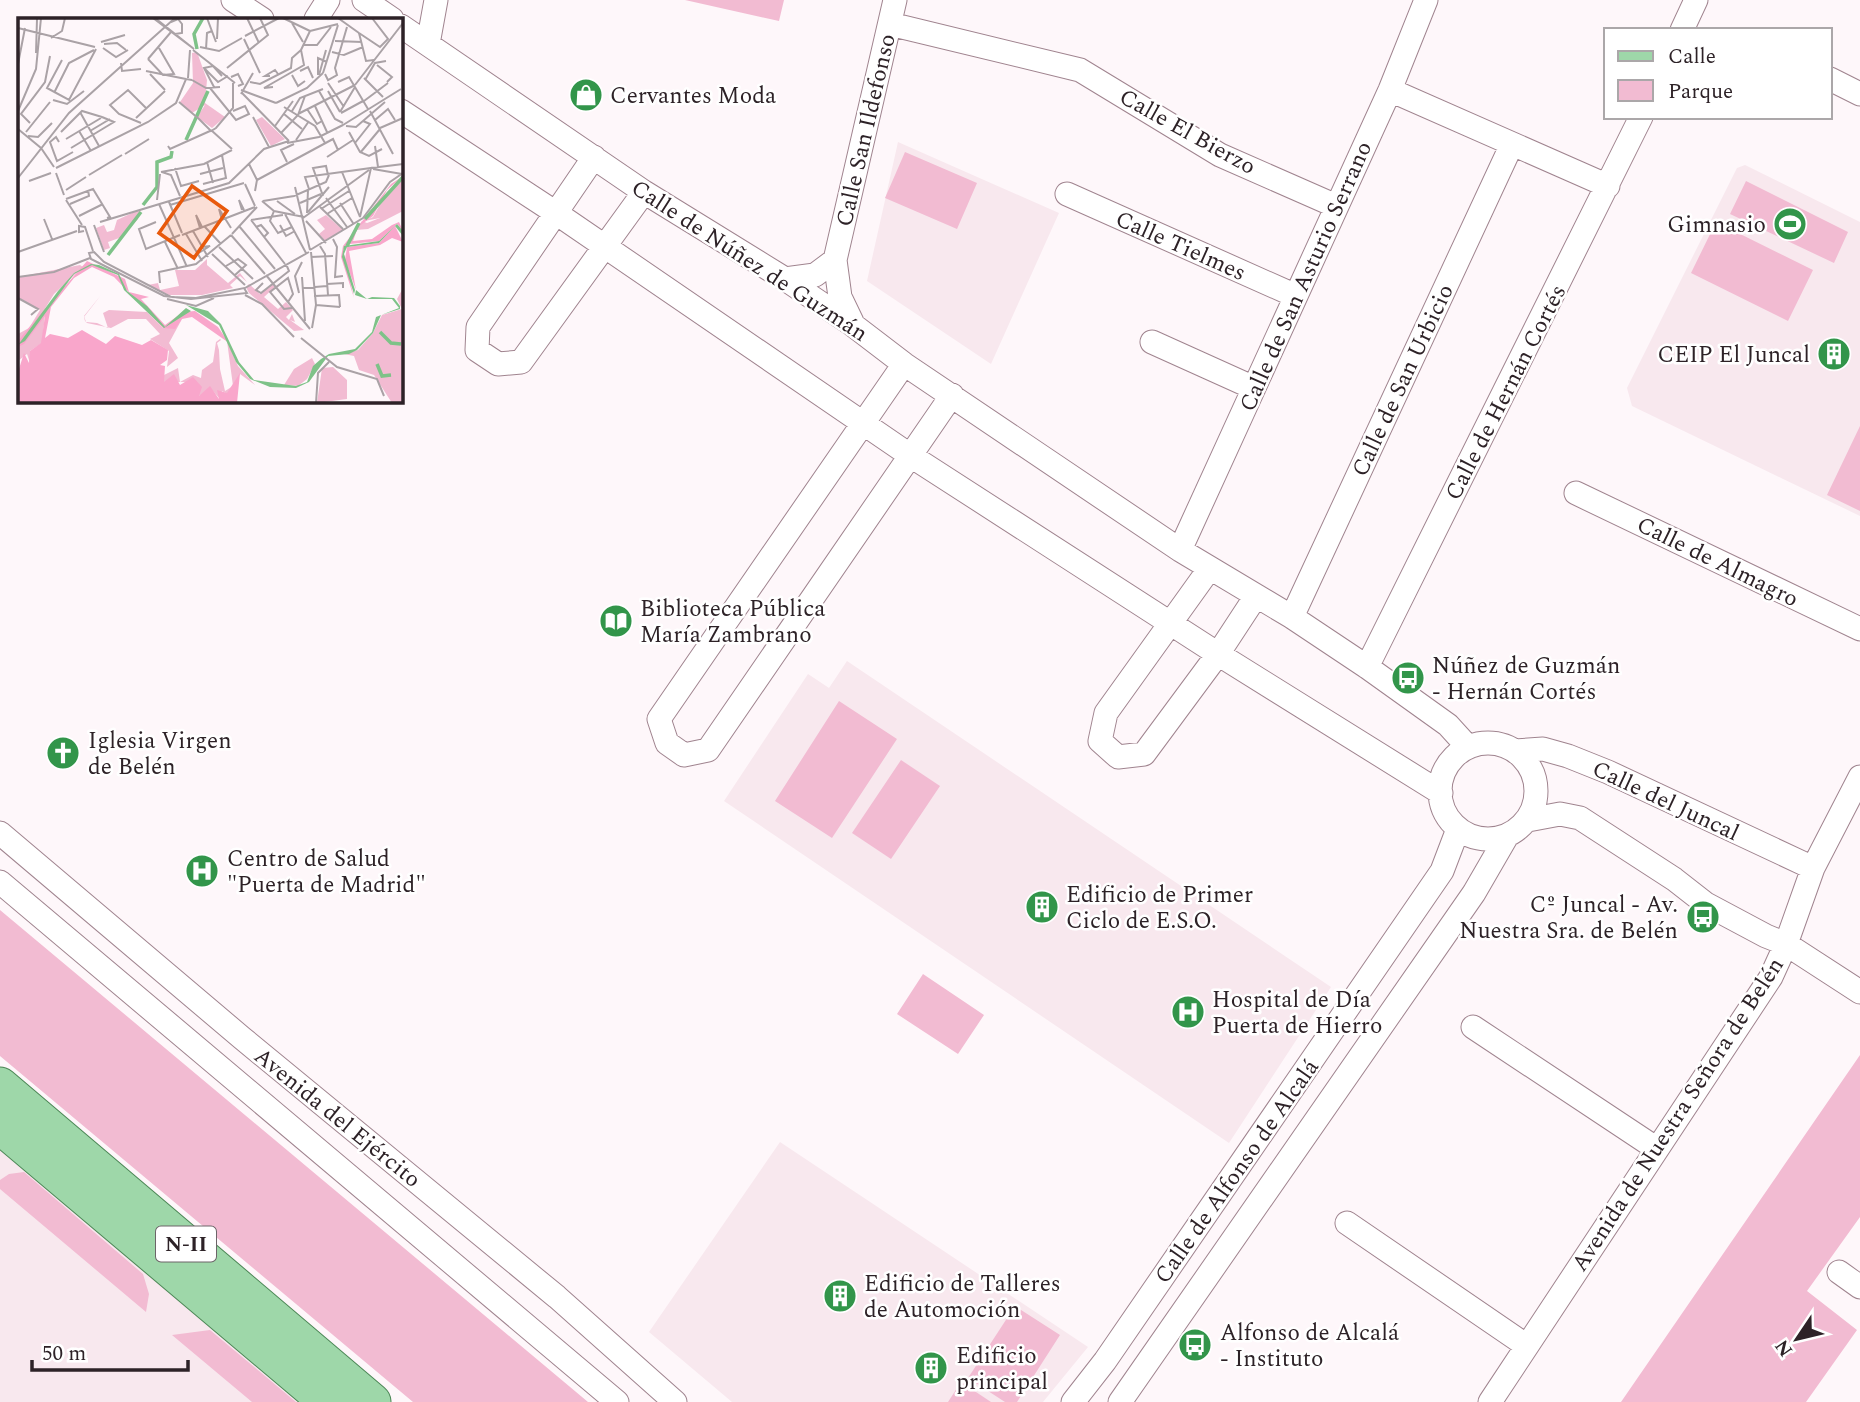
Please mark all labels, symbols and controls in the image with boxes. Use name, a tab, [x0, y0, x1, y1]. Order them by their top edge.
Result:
inset map	[18, 18, 402, 402]
legend	[1604, 28, 1832, 119]
street label: Calle San Ildefonso	[827, 30, 906, 230]
text: Calle	[1668, 41, 1716, 73]
shop icon: Cervantes Moda	[567, 76, 605, 114]
text: Parque	[1668, 76, 1733, 108]
place label: Cervantes Moda	[610, 79, 776, 114]
street label: Calle El Bierzo	[1112, 80, 1262, 184]
street label: Calle de San Asturio Serrano	[1231, 136, 1382, 417]
street label: Calle de Núñez de Guzmán	[624, 171, 875, 351]
street label: Calle Tielmes	[1109, 202, 1251, 291]
sports icon: Gimnasio	[1771, 205, 1809, 243]
place label: Gimnasio	[1667, 208, 1766, 243]
street label: Calle de San Urbicio	[1343, 279, 1463, 483]
street label: Calle de Hernán Cortés	[1437, 279, 1576, 507]
building icon: CEIP El Juncal	[1815, 335, 1853, 373]
place label: CEIP El Juncal	[1657, 338, 1810, 373]
street label: Calle de Almagro	[1630, 508, 1804, 617]
place label: Biblioteca Pública María Zambrano	[640, 592, 826, 653]
library icon: Biblioteca Pública María Zambrano	[597, 602, 635, 640]
place label: Núñez de Guzmán - Hernán Cortés	[1432, 649, 1620, 710]
bus stop icon: Núñez de Guzmán - Hernán Cortés	[1389, 659, 1427, 697]
place label: Iglesia Virgen de Belén	[88, 724, 232, 785]
church icon: Iglesia Virgen de Belén	[44, 734, 82, 772]
street label: Calle del Juncal	[1586, 752, 1745, 851]
place label: Centro de Salud "Puerta de Madrid"	[227, 842, 426, 903]
hospital icon: Centro de Salud "Puerta de Madrid"	[183, 852, 221, 890]
place label: Edificio de Primer Ciclo de E.S.O.	[1066, 878, 1253, 939]
building icon: Edificio de Primer Ciclo de E.S.O.	[1023, 888, 1061, 926]
place label: Cº Juncal - Av. Nuestra Sra. de Belén	[1459, 888, 1678, 949]
bus stop icon: Cº Juncal - Av. Nuestra Sra. de Belén	[1684, 898, 1722, 936]
street label: Avenida de Nuestra Señora de Belén	[1563, 951, 1793, 1279]
place label: Hospital de Día Puerta de Hierro	[1212, 983, 1382, 1044]
hospital icon: Hospital de Día Puerta de Hierro	[1169, 993, 1207, 1031]
street label: Avenida del Ejército	[246, 1040, 428, 1197]
street label: Calle de Alfonso de Alcalá	[1146, 1052, 1328, 1291]
road number: N-II	[156, 1226, 216, 1262]
place label: Edificio de Talleres de Automoción	[864, 1267, 1061, 1328]
building icon: Edificio de Talleres de Automoción	[821, 1277, 859, 1315]
north arrow	[1762, 1304, 1832, 1374]
place label: Alfonso de Alcalá - Instituto	[1220, 1316, 1399, 1377]
bus stop icon: Alfonso de Alcalá - Instituto	[1176, 1326, 1214, 1364]
scale bar	[32, 1328, 187, 1372]
text: N	[1768, 1333, 1801, 1363]
text: 50 m	[42, 1338, 86, 1370]
place label: Edificio principal	[956, 1339, 1048, 1400]
building icon: Edificio principal	[912, 1349, 950, 1387]

